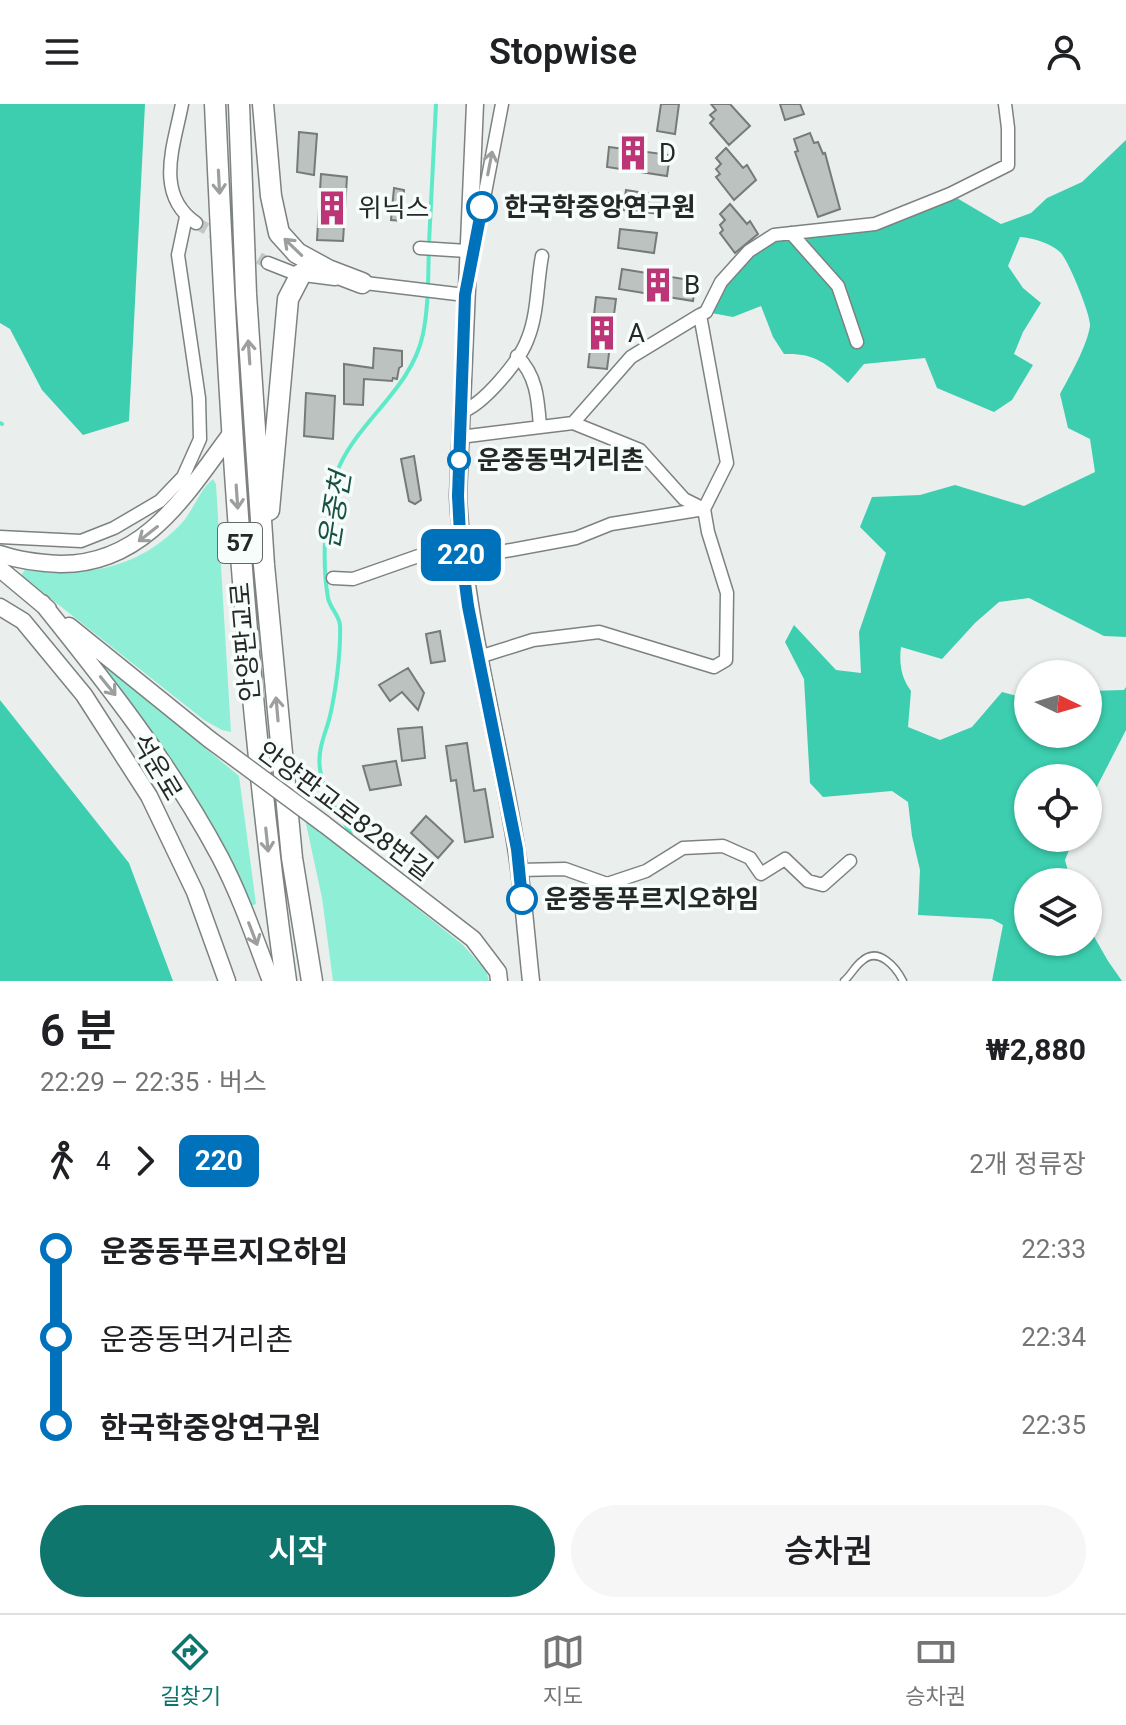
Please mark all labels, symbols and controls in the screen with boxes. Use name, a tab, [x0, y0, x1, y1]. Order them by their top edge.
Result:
icon: menu	[40, 30, 84, 74]
icon: person	[1042, 30, 1086, 74]
text: Stopwise	[489, 31, 637, 73]
building icon: D	[614, 134, 652, 172]
place label: D	[659, 138, 676, 168]
one-way arrow	[484, 151, 499, 176]
one-way arrow	[212, 168, 227, 195]
building icon: 위닉스	[313, 189, 351, 227]
marker: 한국학중앙연구원	[467, 192, 497, 222]
place label: 한국학중앙연구원	[504, 192, 695, 222]
place label: 위닉스	[358, 193, 430, 223]
one-way arrow	[284, 238, 304, 258]
building icon: B	[639, 266, 677, 304]
place label: B	[684, 270, 700, 300]
building icon: A	[583, 314, 621, 352]
place label: A	[628, 318, 645, 348]
one-way arrow	[242, 339, 257, 366]
place label: 운중동먹거리촌	[477, 445, 644, 475]
marker: 운중동먹거리촌	[448, 449, 470, 471]
water label: 운중천	[313, 466, 358, 551]
one-way arrow	[230, 483, 245, 510]
road number: 57	[218, 523, 262, 563]
one-way arrow	[138, 525, 159, 542]
line badge: 220	[415, 529, 507, 581]
text: 220	[437, 538, 485, 571]
street label: 안양판교로	[225, 581, 265, 703]
north arrow	[1014, 660, 1102, 748]
map controls	[1014, 660, 1102, 956]
one-way arrow	[100, 675, 117, 696]
one-way arrow	[270, 696, 285, 723]
street label: 석운로	[126, 729, 188, 805]
street label: 안양판교로828번길	[252, 735, 438, 887]
button: locate	[1014, 764, 1102, 852]
one-way arrow	[259, 826, 274, 853]
button: layers	[1014, 868, 1102, 956]
marker: 운중동푸르지오하임	[507, 884, 537, 914]
place label: 운중동푸르지오하임	[544, 884, 759, 914]
one-way arrow	[247, 921, 261, 946]
text: 6 분	[40, 1005, 117, 1057]
text: ₩2,880	[985, 1032, 1086, 1067]
text: 22:29 – 22:35 · 버스	[40, 1067, 267, 1097]
icon: walk	[40, 1139, 84, 1183]
icon: forward	[123, 1139, 167, 1183]
text: 220	[195, 1144, 243, 1177]
text: 4	[96, 1146, 111, 1176]
text: 2개 정류장	[969, 1149, 1086, 1179]
text: 운중동푸르지오하임	[100, 1234, 348, 1269]
text: 22:33	[1021, 1234, 1086, 1264]
text: 운중동먹거리촌	[100, 1322, 293, 1357]
text: 22:34	[1021, 1322, 1086, 1352]
text: 한국학중앙연구원	[100, 1410, 321, 1445]
text: 22:35	[1021, 1410, 1086, 1440]
button: 시작	[40, 1505, 555, 1597]
button: 승차권	[571, 1505, 1086, 1597]
tab: 길찾기	[160, 1630, 221, 1710]
tab: 지도	[541, 1630, 585, 1710]
tab: 승차권	[905, 1630, 966, 1710]

